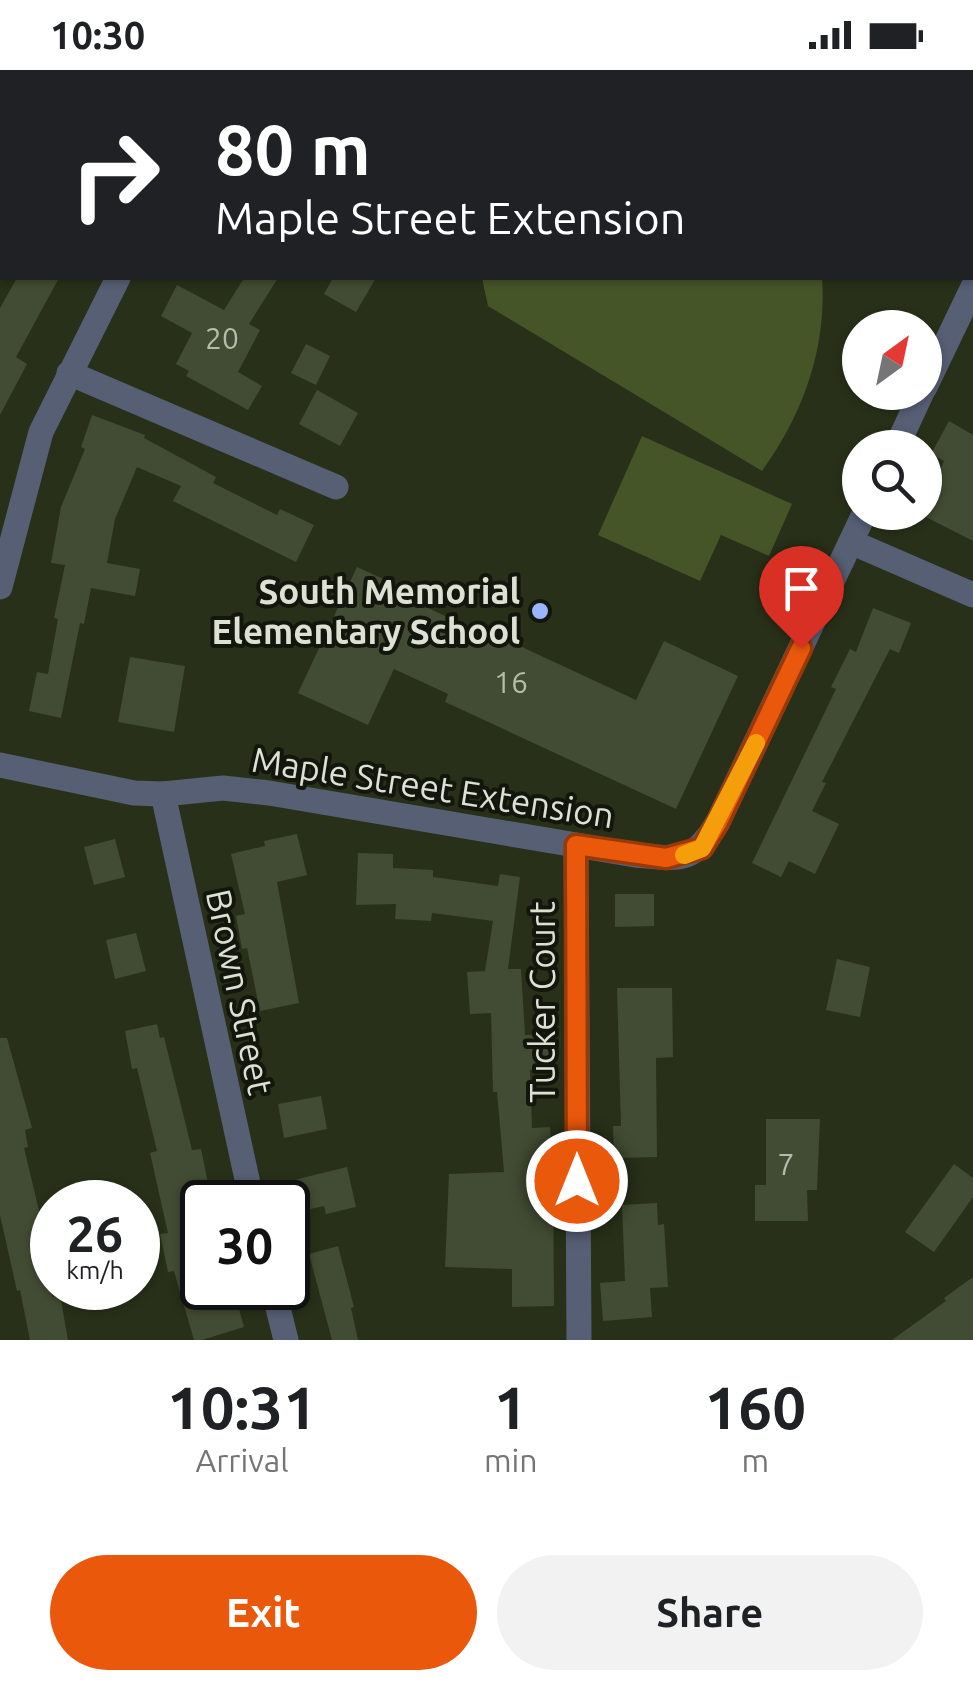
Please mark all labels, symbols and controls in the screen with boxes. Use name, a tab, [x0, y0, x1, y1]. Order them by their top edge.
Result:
text: 10:30	[50, 14, 145, 56]
icon: right	[50, 110, 180, 240]
text: 80 m	[215, 110, 371, 188]
text: Maple Street Extension	[215, 192, 685, 243]
north arrow	[842, 310, 942, 410]
map controls	[842, 310, 942, 530]
house number: 20	[205, 321, 239, 355]
button: search	[842, 430, 942, 530]
pin	[759, 546, 844, 649]
icon: arrive	[774, 561, 829, 616]
place label: South Memorial Elementary School	[212, 571, 520, 651]
marker: South Memorial Elementary School	[529, 600, 551, 622]
house number: 16	[494, 665, 528, 699]
street label: Maple Street Extension	[249, 739, 617, 835]
street label: Brown Street	[199, 886, 281, 1099]
street label: Tucker Court	[522, 901, 562, 1103]
position arrow	[525, 1129, 629, 1233]
house number: 7	[778, 1147, 794, 1181]
speed limit sign: 30	[180, 1180, 310, 1310]
text: 26	[67, 1205, 123, 1261]
text: km/h	[66, 1256, 124, 1284]
text: 10:31	[167, 1373, 317, 1440]
text: 1	[494, 1373, 528, 1440]
text: 160	[705, 1373, 806, 1440]
text: Arrival	[195, 1442, 289, 1478]
text: min	[484, 1442, 538, 1478]
text: m	[741, 1442, 769, 1478]
button: Exit	[50, 1555, 477, 1670]
button: Share	[497, 1555, 923, 1670]

